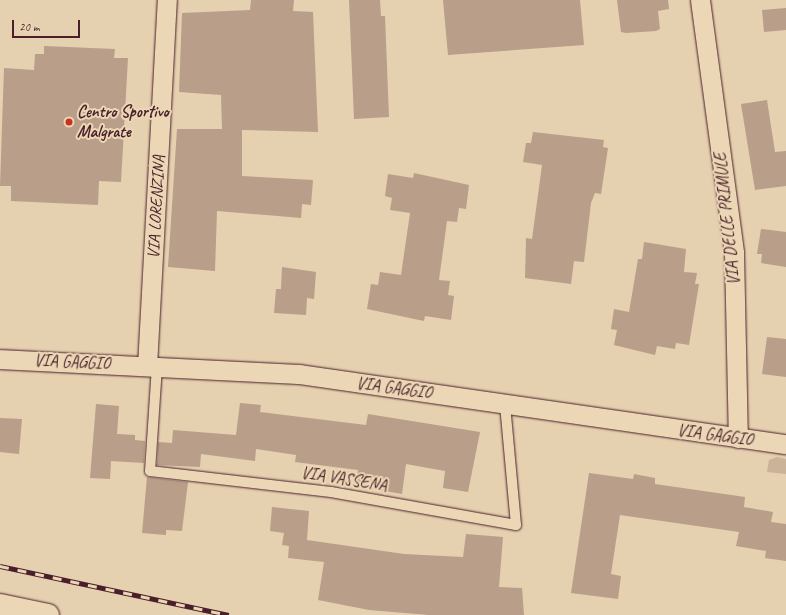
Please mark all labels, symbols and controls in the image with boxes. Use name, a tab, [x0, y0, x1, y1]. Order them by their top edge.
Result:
scale bar	[14, 12, 82, 38]
text: 20 m	[19, 19, 39, 35]
place label: Centro Sportivo Malgrate	[77, 102, 168, 142]
marker: Centro Sportivo Malgrate	[64, 117, 74, 127]
street label: VIA DELLE PRIMULE	[710, 152, 744, 286]
street label: VIA LORENZINA	[143, 155, 169, 259]
street label: VIA GAGGIO	[33, 350, 111, 374]
street label: VIA GAGGIO	[355, 373, 433, 403]
street label: VIA GAGGIO	[676, 420, 754, 450]
street label: VIA VASSENA	[300, 462, 388, 496]

